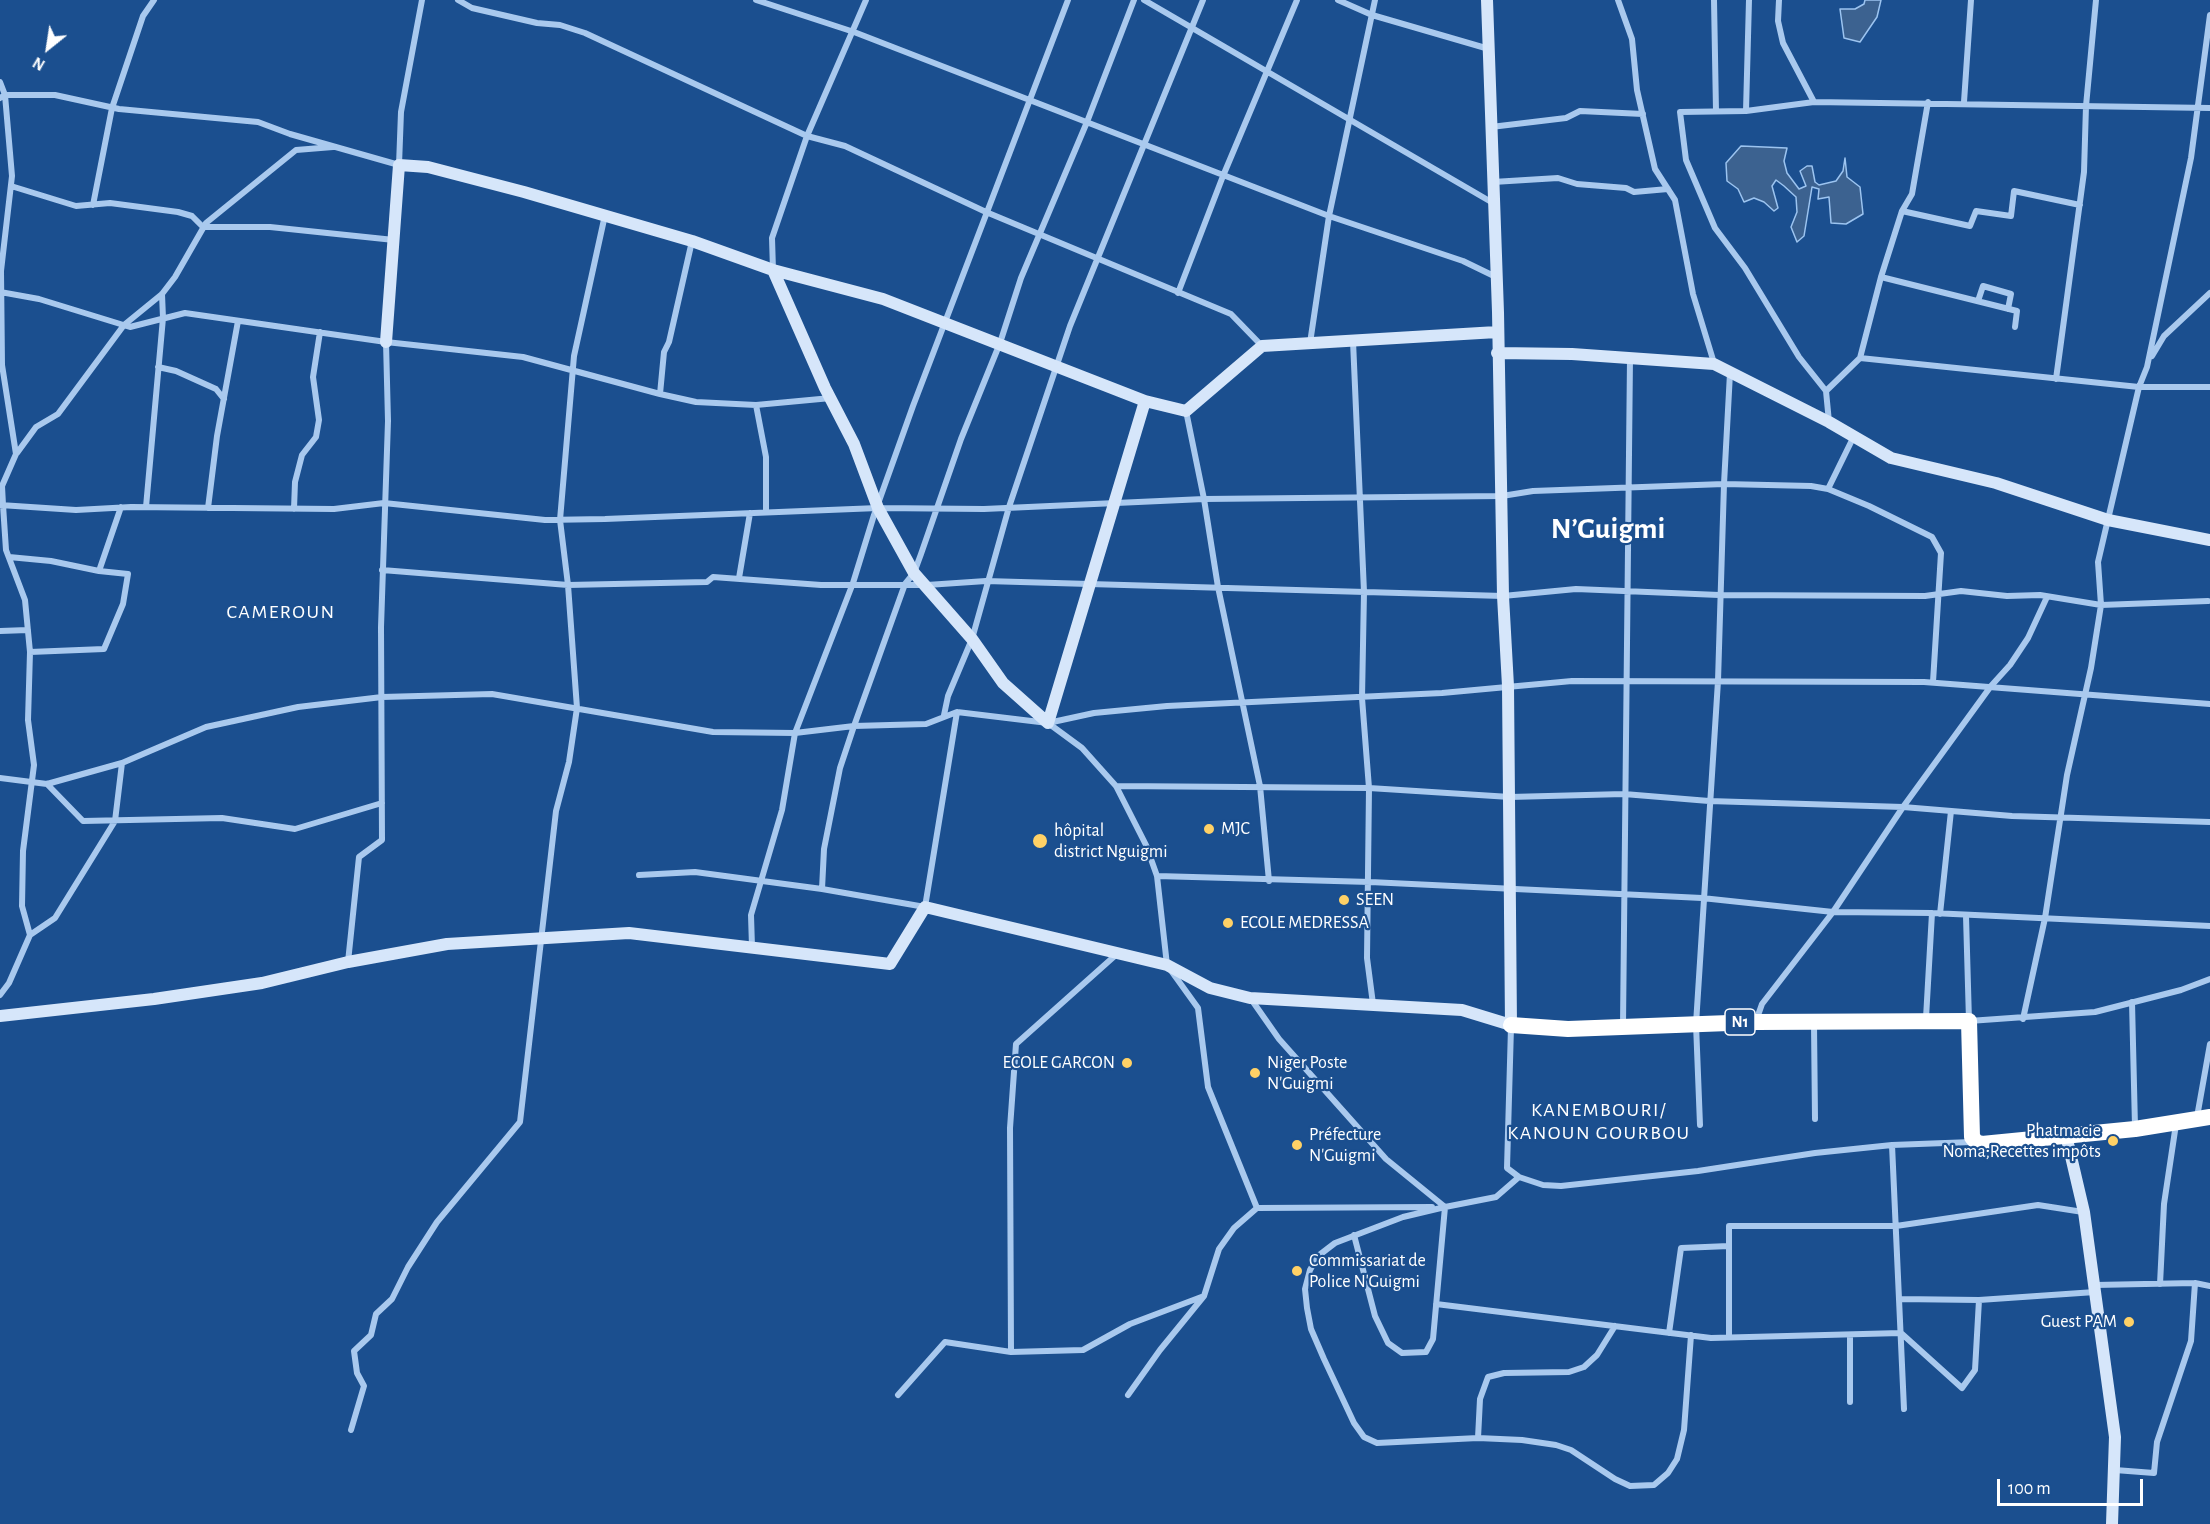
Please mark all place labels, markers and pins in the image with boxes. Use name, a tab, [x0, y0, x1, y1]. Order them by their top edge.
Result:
place label: MJC	[1221, 818, 1250, 840]
place label: hôpital district Nguigmi	[1054, 820, 1168, 862]
marker: MJC	[1202, 822, 1216, 836]
marker: hôpital district Nguigmi	[1031, 832, 1049, 850]
place label: SEEN	[1356, 889, 1394, 911]
marker: SEEN	[1337, 893, 1351, 907]
place label: ECOLE MEDRESSA	[1240, 912, 1369, 934]
marker: ECOLE MEDRESSA	[1221, 916, 1235, 930]
place label: ECOLE GARCON	[1003, 1052, 1115, 1074]
place label: Niger Poste N'Guigmi	[1267, 1052, 1347, 1094]
marker: ECOLE GARCON	[1120, 1056, 1134, 1070]
marker: Niger Poste N'Guigmi	[1248, 1066, 1262, 1080]
place label: Phatmacie Noma;Recettes impôts	[1942, 1120, 2101, 1162]
place label: Préfecture N'Guigmi	[1309, 1124, 1381, 1166]
marker: Phatmacie Noma;Recettes impôts	[2106, 1134, 2120, 1148]
marker: Préfecture N'Guigmi	[1290, 1138, 1304, 1152]
place label: Commissariat de Police N'Guigmi	[1309, 1250, 1426, 1292]
marker: Commissariat de Police N'Guigmi	[1290, 1264, 1304, 1278]
place label: Guest PAM	[2041, 1311, 2117, 1333]
marker: Guest PAM	[2122, 1315, 2136, 1329]

